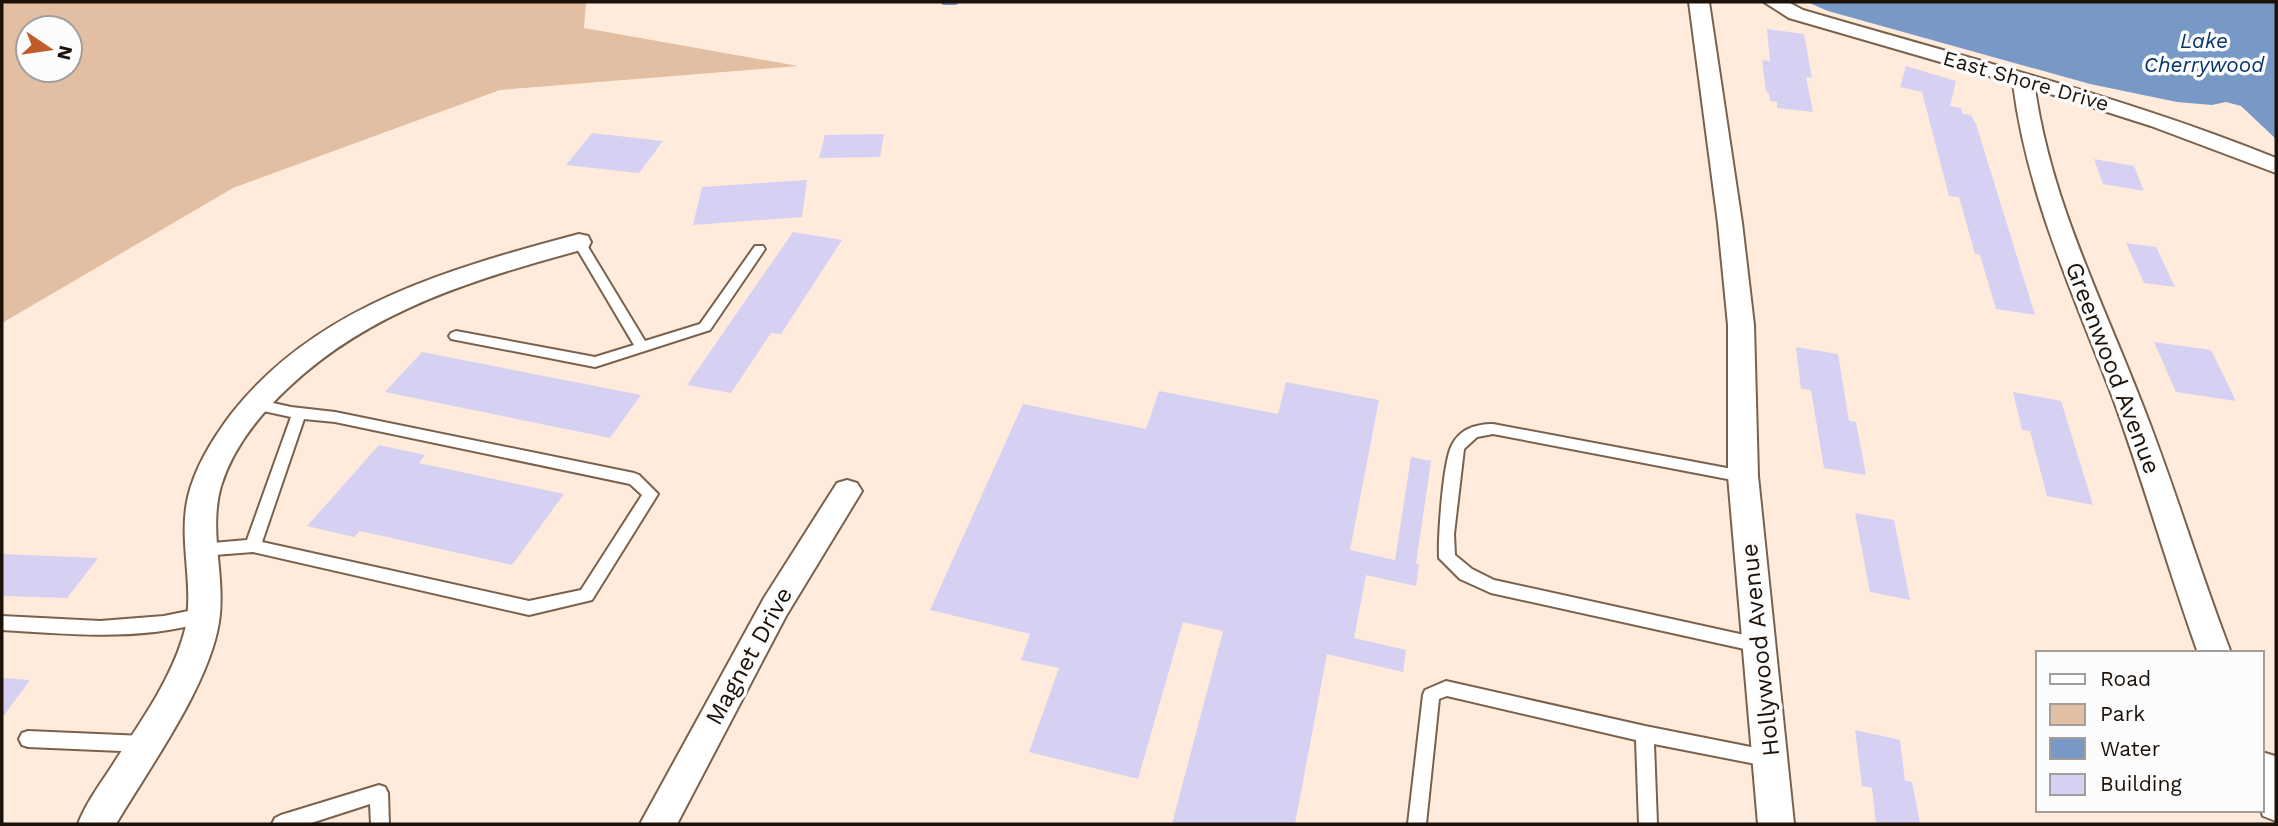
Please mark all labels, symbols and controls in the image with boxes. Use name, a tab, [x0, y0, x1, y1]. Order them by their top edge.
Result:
north arrow	[14, 14, 84, 84]
water label: Lake Cherrywood	[2144, 28, 2265, 77]
text: N	[52, 43, 78, 62]
street label: East Shore Drive	[1940, 45, 2112, 116]
street label: Greenwood Avenue	[2060, 258, 2166, 478]
street label: Hollywood Avenue	[1735, 542, 1785, 758]
street label: Magnet Drive	[700, 582, 798, 730]
legend	[2036, 651, 2264, 812]
text: Road	[2100, 666, 2151, 691]
text: Park	[2100, 701, 2145, 726]
text: Water	[2100, 736, 2161, 761]
text: Building	[2100, 771, 2182, 796]

